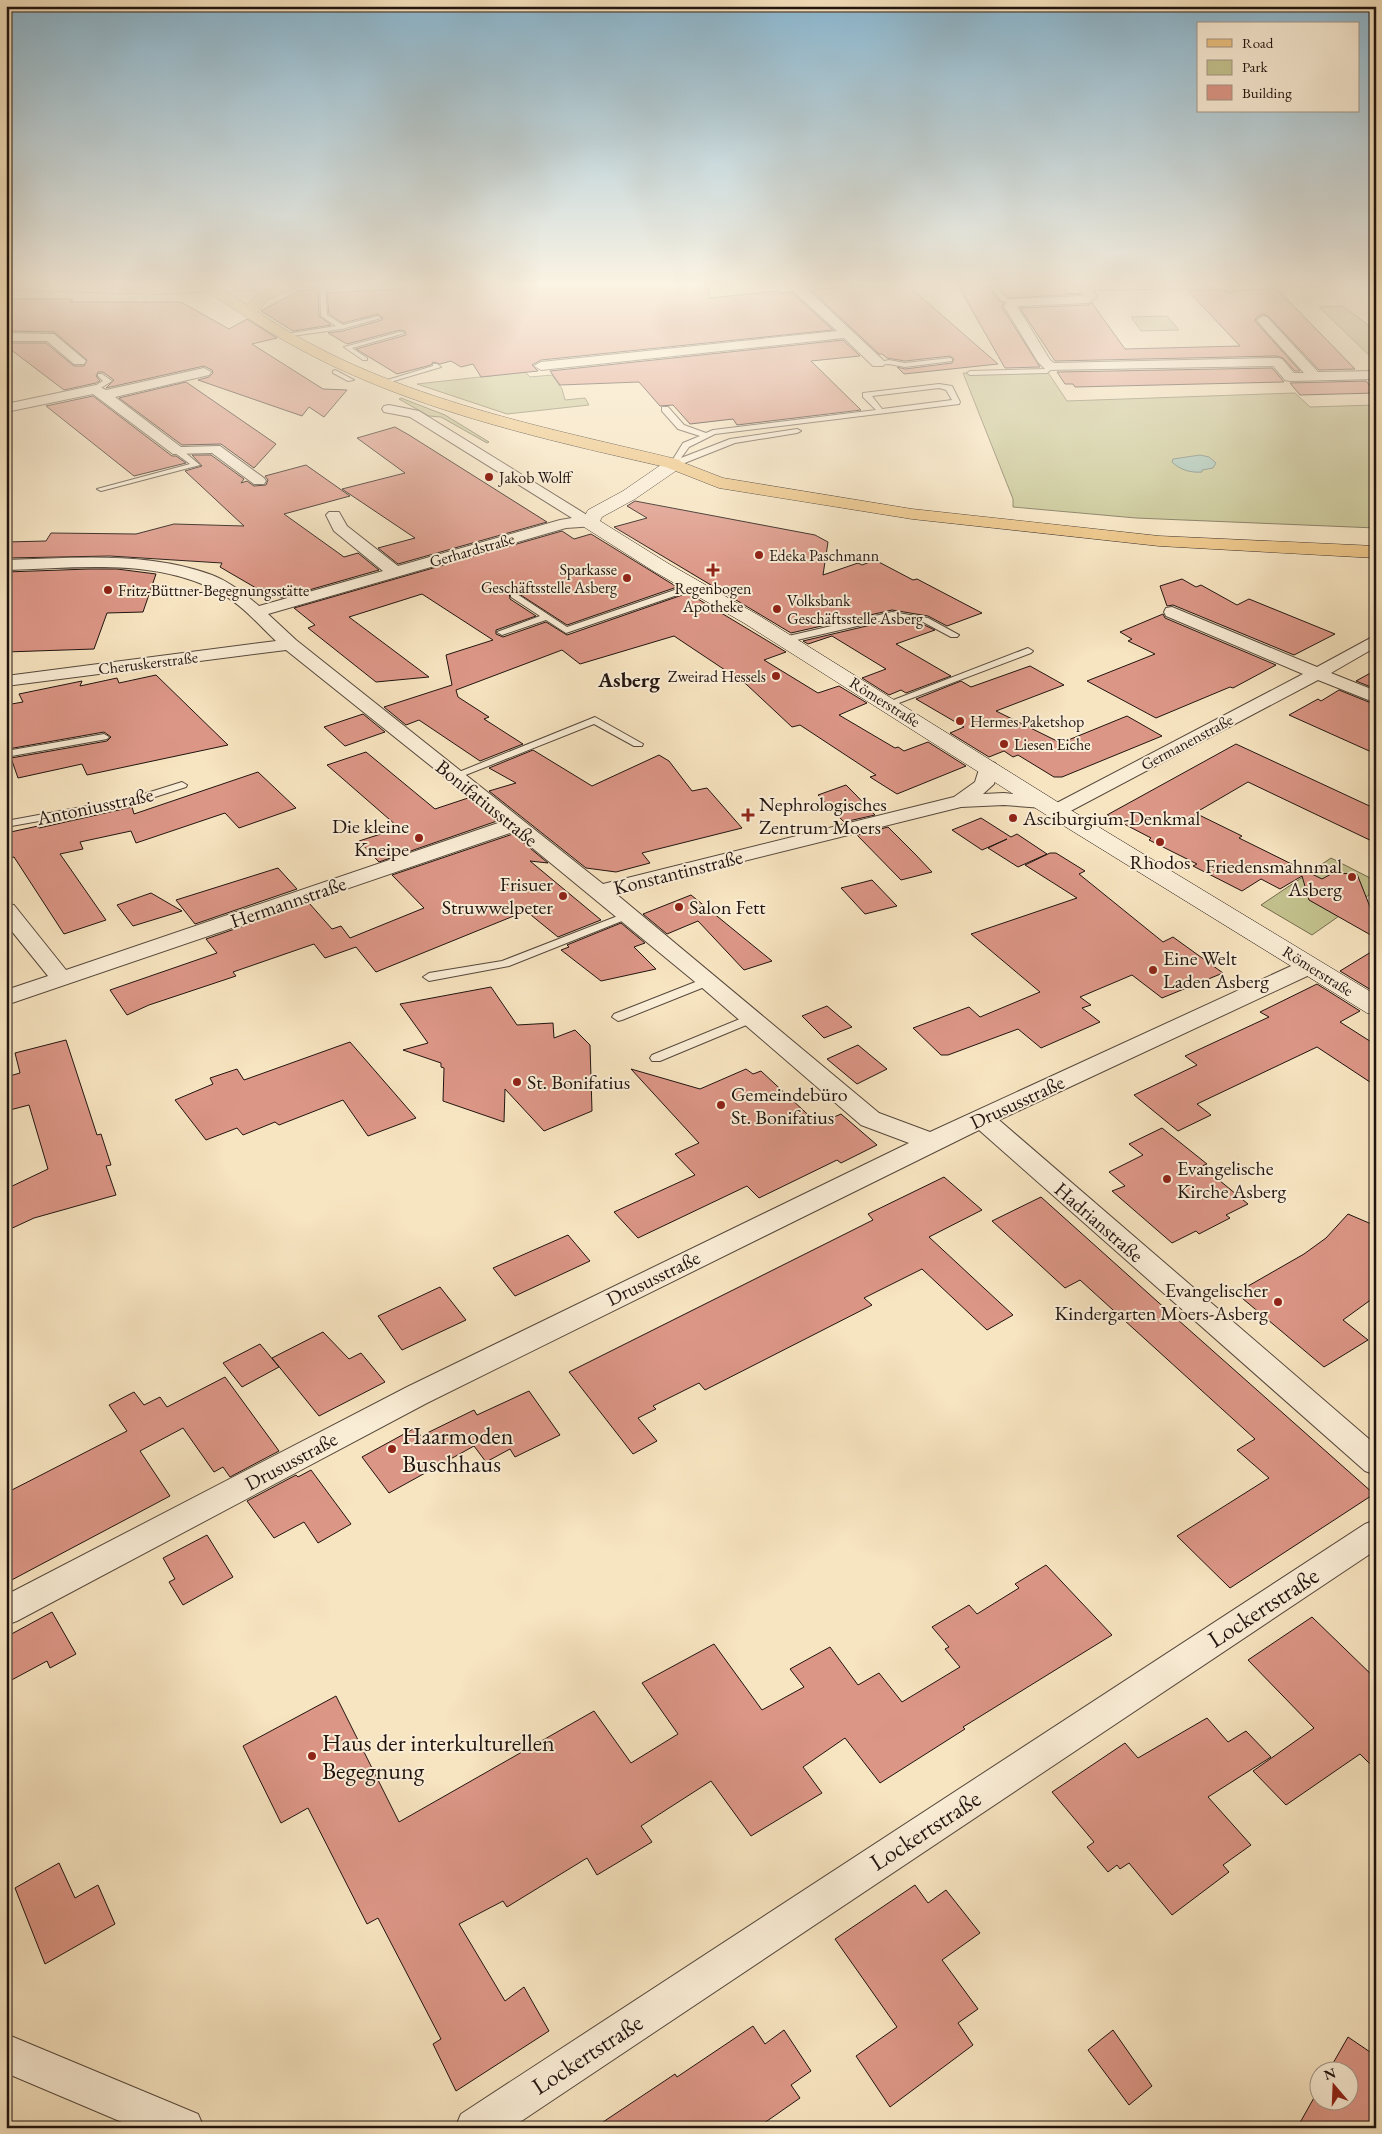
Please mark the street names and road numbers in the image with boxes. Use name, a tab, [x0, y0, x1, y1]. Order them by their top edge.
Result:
street label: Gerhardstraße	[427, 528, 517, 572]
street label: Cheruskerstraße	[97, 646, 199, 680]
street label: Römerstraße	[846, 672, 924, 732]
street label: Germanenstraße	[1137, 709, 1237, 775]
street label: Bonifatiusstraße	[430, 754, 544, 852]
street label: Antoniusstraße	[33, 781, 156, 831]
street label: Konstantinstraße	[611, 843, 746, 901]
street label: Hermannstraße	[227, 870, 349, 934]
street label: Römerstraße	[1279, 941, 1357, 1001]
street label: Drususstraße	[966, 1069, 1068, 1135]
street label: Hadrianstraße	[1049, 1176, 1149, 1268]
street label: Drususstraße	[602, 1244, 704, 1312]
street label: Drususstraße	[240, 1426, 342, 1496]
street label: Lockertstraße	[1202, 1560, 1324, 1654]
street label: Lockertstraße	[864, 1783, 986, 1877]
street label: Lockertstraße	[526, 2007, 648, 2101]

